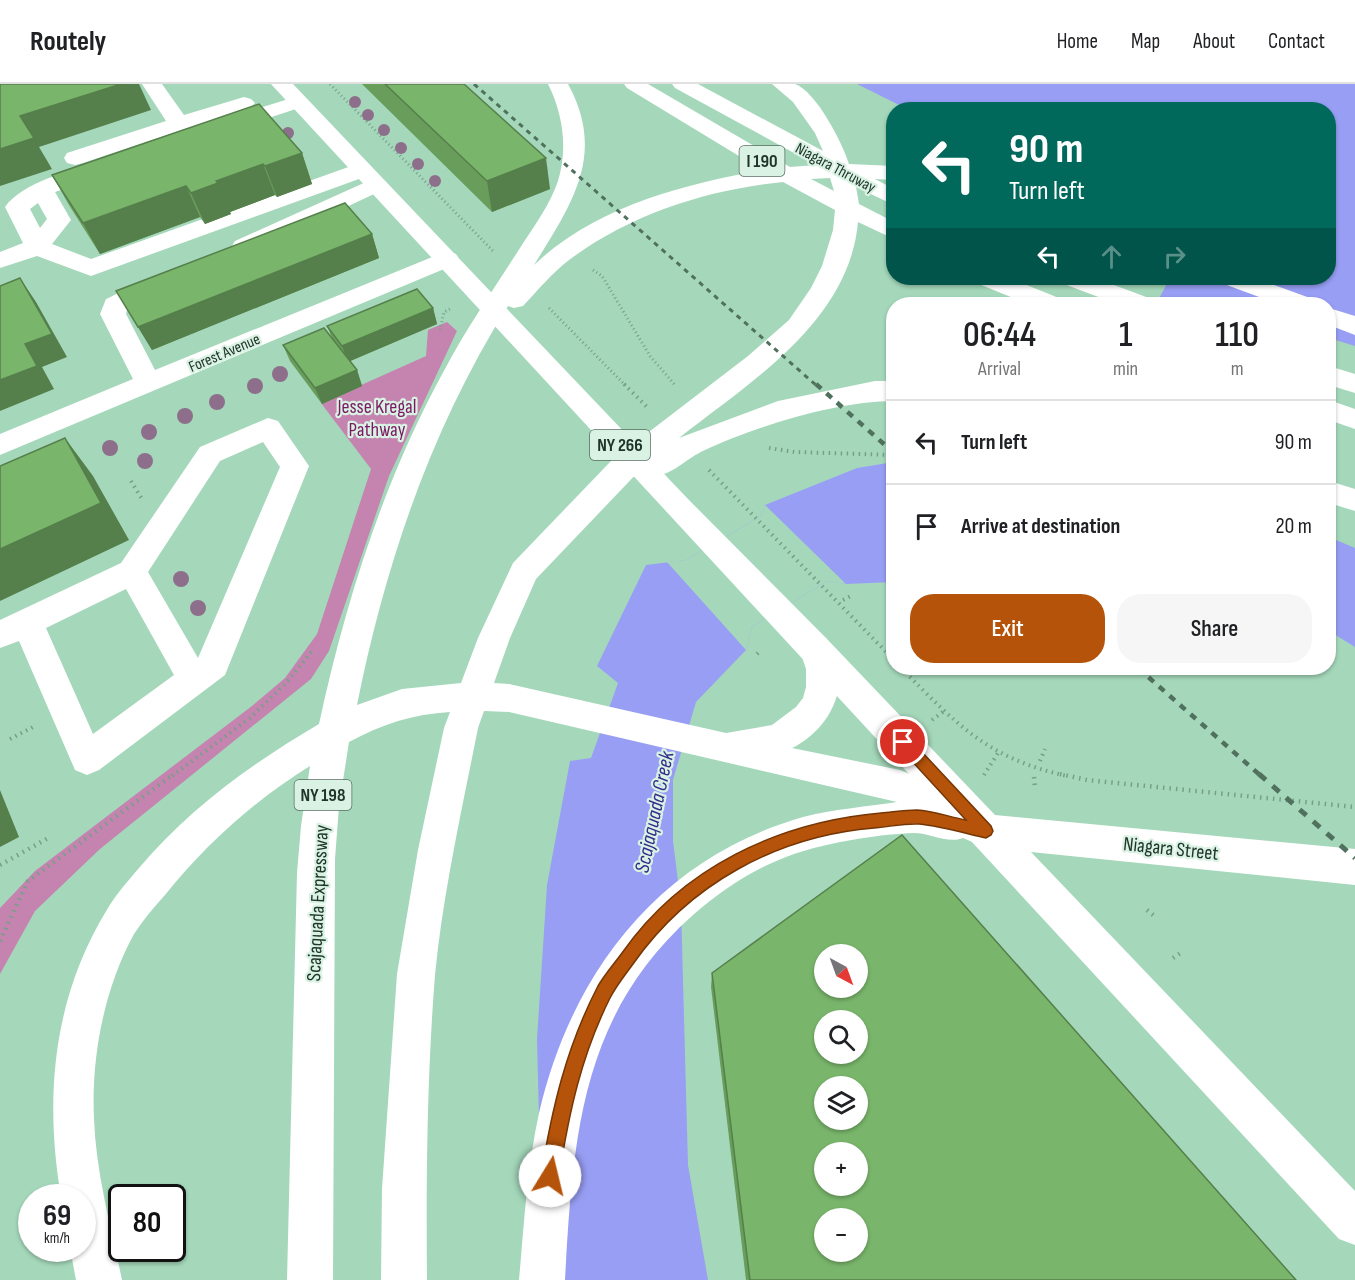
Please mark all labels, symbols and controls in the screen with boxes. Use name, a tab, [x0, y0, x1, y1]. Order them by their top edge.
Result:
text: Routely	[30, 25, 106, 58]
text: Home	[1057, 29, 1098, 54]
text: Map	[1131, 29, 1160, 54]
text: About	[1193, 29, 1235, 54]
text: Contact	[1268, 29, 1325, 54]
text: 90 m	[1009, 124, 1083, 175]
icon: left	[910, 126, 988, 204]
street label: Niagara Thruway	[792, 139, 879, 197]
road number: I 190	[740, 146, 784, 176]
text: Turn left	[1009, 175, 1085, 207]
icon: left	[1032, 240, 1065, 273]
icon: ahead	[1095, 240, 1128, 273]
icon: right	[1158, 240, 1191, 273]
text: 06:44	[963, 314, 1036, 357]
text: 1	[1119, 314, 1132, 357]
text: 110	[1215, 314, 1259, 357]
street label: Forest Avenue	[186, 330, 263, 377]
text: Arrival	[978, 357, 1021, 381]
text: min	[1113, 357, 1138, 381]
text: m	[1231, 357, 1243, 381]
park label: Jesse Kregal Pathway	[336, 395, 417, 442]
icon: left	[910, 426, 943, 459]
text: Turn left	[961, 429, 1027, 456]
text: 90 m	[1275, 429, 1312, 456]
road number: NY 266	[590, 430, 650, 460]
icon: arrive	[910, 510, 943, 543]
text: Arrive at destination	[961, 513, 1120, 540]
text: 20 m	[1276, 513, 1312, 540]
button: Exit	[910, 594, 1105, 663]
button: Share	[1117, 594, 1312, 663]
pin	[877, 716, 928, 767]
icon: arrive	[886, 725, 919, 758]
water label: Scajaquada Creek	[629, 748, 680, 875]
road number: NY 198	[294, 780, 352, 810]
street label: Scajaquada Expressway	[302, 824, 334, 982]
street label: Niagara Street	[1122, 832, 1220, 866]
north arrow	[814, 944, 868, 998]
map controls	[814, 944, 868, 1262]
button: search	[814, 1010, 868, 1064]
button: layers	[814, 1076, 868, 1130]
button: +	[814, 1142, 868, 1196]
position arrow	[518, 1144, 582, 1208]
speed limit sign: 80	[108, 1184, 186, 1262]
text: 69	[43, 1198, 71, 1234]
button: −	[814, 1208, 868, 1262]
text: km/h	[44, 1229, 70, 1248]

